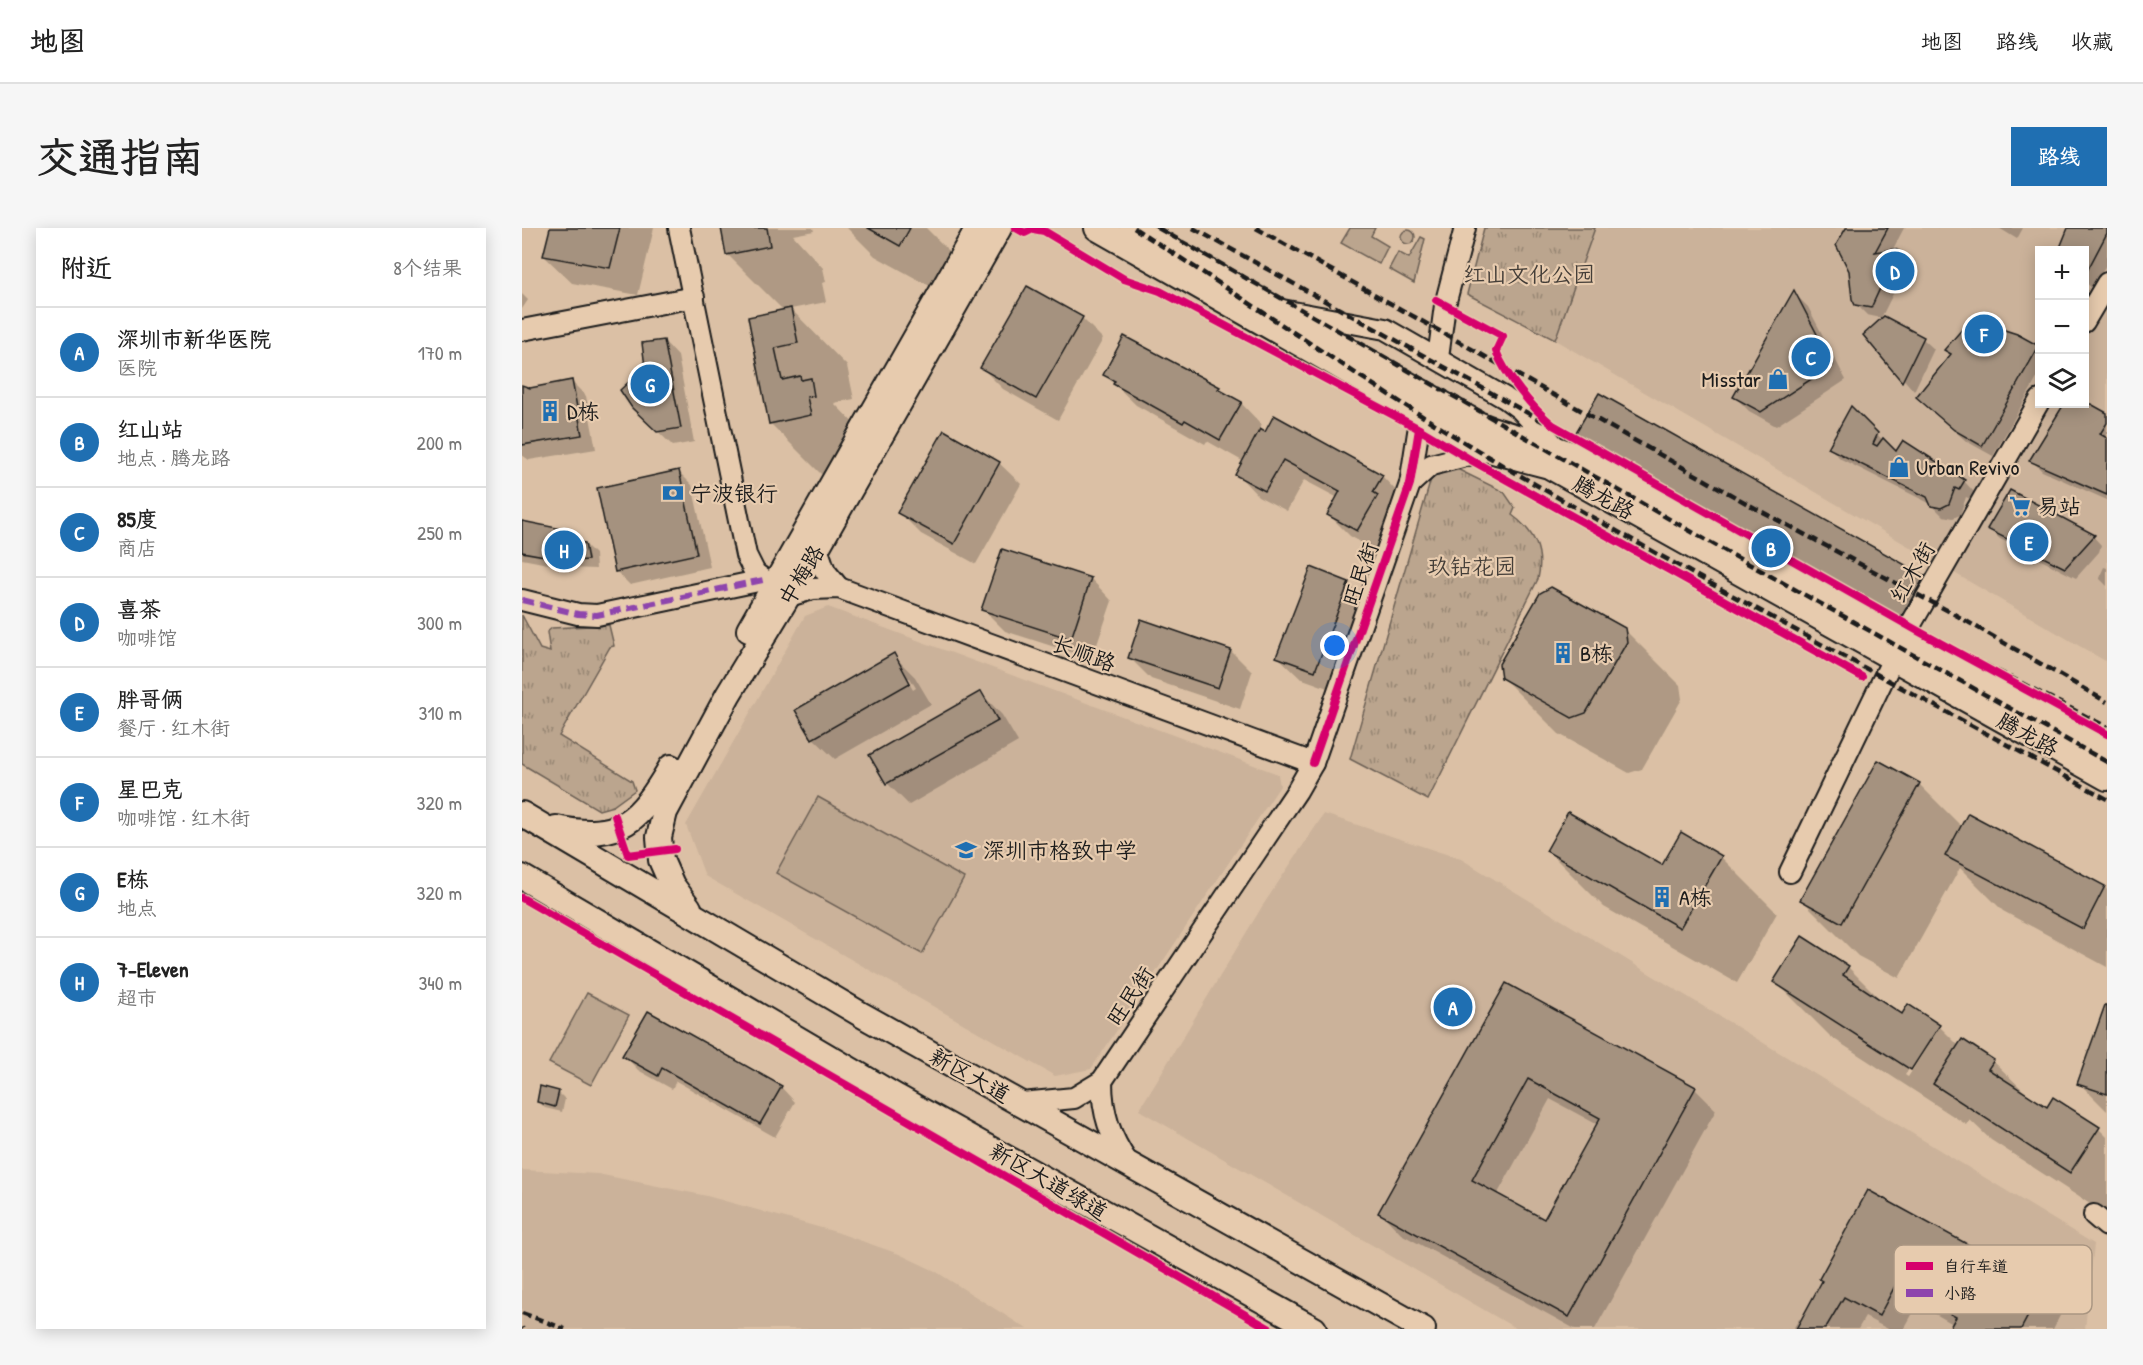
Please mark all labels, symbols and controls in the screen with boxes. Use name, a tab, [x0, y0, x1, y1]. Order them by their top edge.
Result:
text: 地图	[30, 22, 86, 60]
text: 地图	[1921, 27, 1963, 56]
text: 路线	[1996, 27, 2038, 56]
text: 收藏	[2071, 27, 2113, 56]
button: 路线	[2011, 127, 2107, 186]
text: 交通指南	[36, 128, 204, 185]
map controls	[2035, 246, 2089, 408]
button: +	[2035, 246, 2089, 300]
pin: D	[1876, 248, 1914, 294]
text: 附近	[60, 250, 112, 285]
text: 8个结果	[393, 254, 462, 281]
park label: 红山文化公园	[1463, 259, 1595, 289]
button: −	[2035, 300, 2089, 354]
pin: F	[1964, 312, 2004, 356]
text: 深圳市新华医院	[117, 324, 271, 354]
pin: C	[1792, 334, 1830, 380]
text: A	[75, 339, 84, 366]
text: 170 m	[418, 339, 462, 366]
text: 医院	[117, 354, 157, 381]
button: layers	[2035, 354, 2089, 408]
pin: G	[630, 362, 670, 406]
place label: Misstar	[1701, 364, 1762, 394]
shop icon: Misstar	[1766, 367, 1790, 391]
place label: D栋	[567, 396, 599, 426]
building icon: D栋	[538, 399, 562, 423]
text: 红山站	[117, 414, 183, 444]
text: B	[74, 429, 85, 456]
text: 200 m	[417, 429, 462, 456]
text: 地点 · 腾龙路	[117, 444, 230, 471]
place label: Urban Revivo	[1916, 452, 2020, 482]
shop icon: Urban Revivo	[1887, 455, 1911, 479]
street label: 腾龙路	[1568, 468, 1640, 526]
place label: 宁波银行	[690, 478, 778, 508]
bank icon: 宁波银行	[661, 481, 685, 505]
place label: 易站	[2037, 491, 2081, 521]
supermarket icon: 易站	[2008, 494, 2032, 518]
text: 85度	[117, 504, 158, 534]
text: C	[74, 519, 85, 546]
text: 250 m	[417, 519, 462, 546]
pin: E	[2010, 520, 2048, 564]
pin: B	[1752, 526, 1790, 570]
pin: H	[544, 528, 584, 572]
text: 商店	[117, 534, 157, 561]
street label: 红木街	[1883, 536, 1941, 608]
street label: 旺民街	[1335, 538, 1385, 610]
street label: 中梅路	[771, 539, 831, 611]
park label: 玖钻花园	[1428, 551, 1516, 581]
text: 喜茶	[117, 594, 161, 624]
text: D	[75, 609, 84, 636]
text: 300 m	[417, 609, 462, 636]
text: 咖啡馆	[117, 624, 177, 651]
street label: 长顺路	[1048, 628, 1120, 678]
your location	[1320, 631, 1349, 660]
place label: B栋	[1580, 638, 1613, 668]
building icon: B栋	[1551, 641, 1575, 665]
text: 胖哥俩	[117, 684, 183, 714]
text: E	[75, 699, 84, 726]
text: 310 m	[419, 699, 462, 726]
street label: 腾龙路	[1992, 705, 2064, 763]
text: 餐厅 · 红木街	[117, 714, 230, 741]
text: 星巴克	[117, 774, 183, 804]
text: F	[76, 789, 83, 816]
text: 320 m	[417, 789, 462, 816]
text: 咖啡馆 · 红木街	[117, 804, 250, 831]
place label: 深圳市格致中学	[983, 835, 1137, 865]
school or university icon: 深圳市格致中学	[954, 838, 978, 862]
text: E栋	[117, 864, 149, 894]
text: G	[75, 879, 84, 906]
text: 320 m	[417, 879, 462, 906]
place label: A栋	[1679, 882, 1712, 912]
building icon: A栋	[1650, 885, 1674, 909]
text: 地点	[117, 894, 157, 921]
text: 7-Eleven	[117, 954, 189, 984]
street label: 旺民街	[1099, 960, 1161, 1032]
text: H	[75, 969, 84, 996]
text: 340 m	[418, 969, 462, 996]
text: 超市	[117, 984, 157, 1011]
pin: A	[1434, 984, 1472, 1030]
street label: 新区大道	[924, 1041, 1016, 1109]
street label: 新区大道绿道	[984, 1135, 1114, 1227]
legend	[1894, 1245, 2092, 1314]
text: 自行车道	[1944, 1255, 2008, 1277]
text: 小路	[1944, 1282, 1976, 1304]

